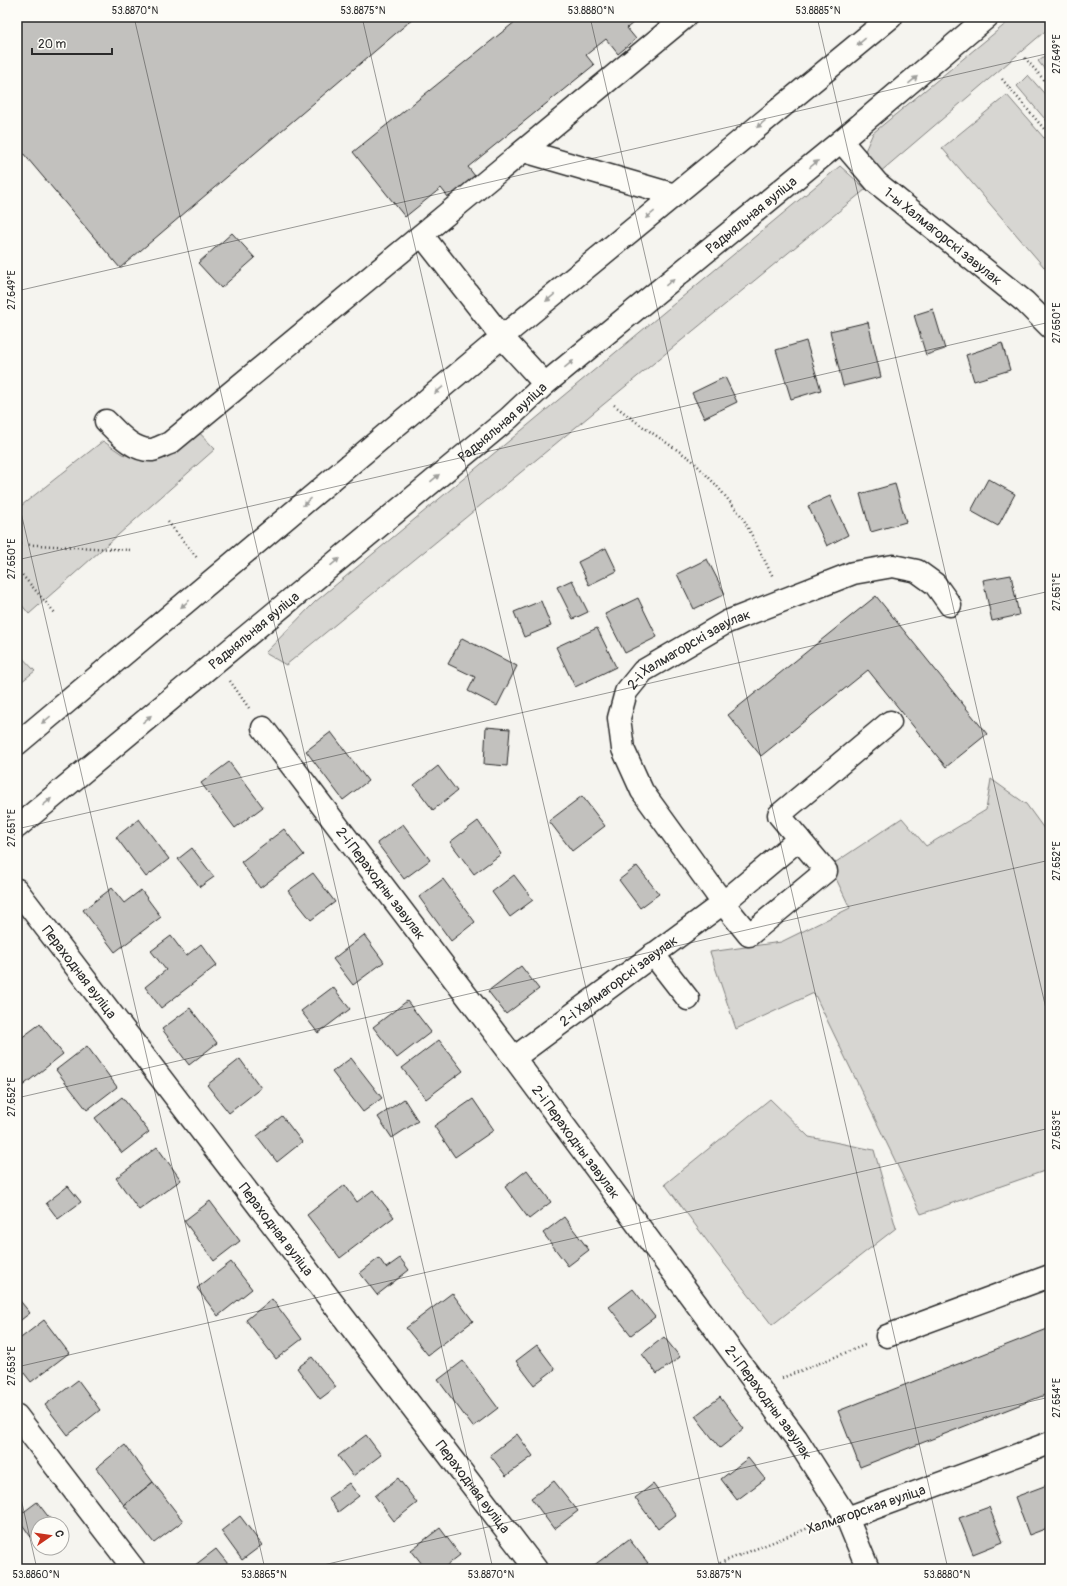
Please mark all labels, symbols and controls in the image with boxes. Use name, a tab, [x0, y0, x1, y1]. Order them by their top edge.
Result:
text: 53.8870°N	[112, 5, 159, 17]
text: 53.8875°N	[340, 5, 386, 17]
text: 53.8880°N	[568, 5, 614, 17]
text: 53.8885°N	[796, 5, 841, 17]
scale bar	[32, 30, 112, 56]
text: 27.649°E	[1051, 34, 1063, 74]
text: 20 m	[38, 37, 67, 52]
one-way arrow	[856, 37, 866, 46]
one-way arrow	[908, 75, 918, 84]
one-way arrow	[755, 120, 766, 129]
one-way arrow	[808, 159, 819, 168]
street label: Радыяльная вуліца	[703, 173, 800, 257]
street label: 1-ы Халмагорскі завулак	[880, 184, 1005, 289]
one-way arrow	[645, 211, 656, 220]
text: 27.649°E	[6, 270, 18, 310]
one-way arrow	[664, 277, 675, 286]
one-way arrow	[545, 294, 556, 302]
text: 27.650°E	[1051, 303, 1063, 343]
one-way arrow	[564, 360, 575, 369]
street label: Радыяльная вуліца	[455, 379, 550, 466]
one-way arrow	[434, 386, 444, 395]
one-way arrow	[430, 474, 441, 483]
one-way arrow	[301, 497, 312, 506]
text: 27.650°E	[6, 539, 18, 579]
one-way arrow	[330, 557, 341, 566]
text: 27.651°E	[1051, 573, 1063, 611]
street label: Радыяльная вуліца	[205, 588, 303, 673]
one-way arrow	[179, 600, 190, 609]
street label: 2-і Халмагорскі завулак	[624, 606, 753, 693]
one-way arrow	[141, 714, 152, 723]
one-way arrow	[41, 715, 52, 724]
one-way arrow	[42, 798, 52, 807]
text: 27.651°E	[6, 809, 18, 847]
street label: 2-і Пераходны завулак	[332, 824, 429, 943]
text: 27.652°E	[1051, 841, 1063, 881]
street label: Пераходная вуліца	[38, 922, 120, 1022]
street label: 2-і Халмагорскі завулак	[556, 932, 681, 1030]
text: 27.652°E	[6, 1077, 18, 1117]
street label: 2-і Пераходны завулак	[528, 1082, 623, 1202]
text: 27.653°E	[1051, 1110, 1063, 1150]
street label: Пераходная вуліца	[235, 1180, 317, 1279]
street label: 2-і Пераходны завулак	[721, 1342, 815, 1463]
text: 27.653°E	[6, 1346, 18, 1386]
text: 27.654°E	[1051, 1378, 1063, 1418]
street label: Пераходная вуліца	[432, 1437, 514, 1537]
street label: Халмагорская вуліца	[805, 1481, 928, 1538]
north arrow	[30, 1516, 70, 1556]
text: С	[52, 1529, 66, 1539]
text: 53.8860°N	[12, 1569, 60, 1581]
text: 53.8865°N	[241, 1569, 287, 1581]
text: 53.8870°N	[468, 1569, 515, 1581]
text: 53.8875°N	[696, 1569, 742, 1581]
text: 53.8880°N	[924, 1569, 970, 1581]

